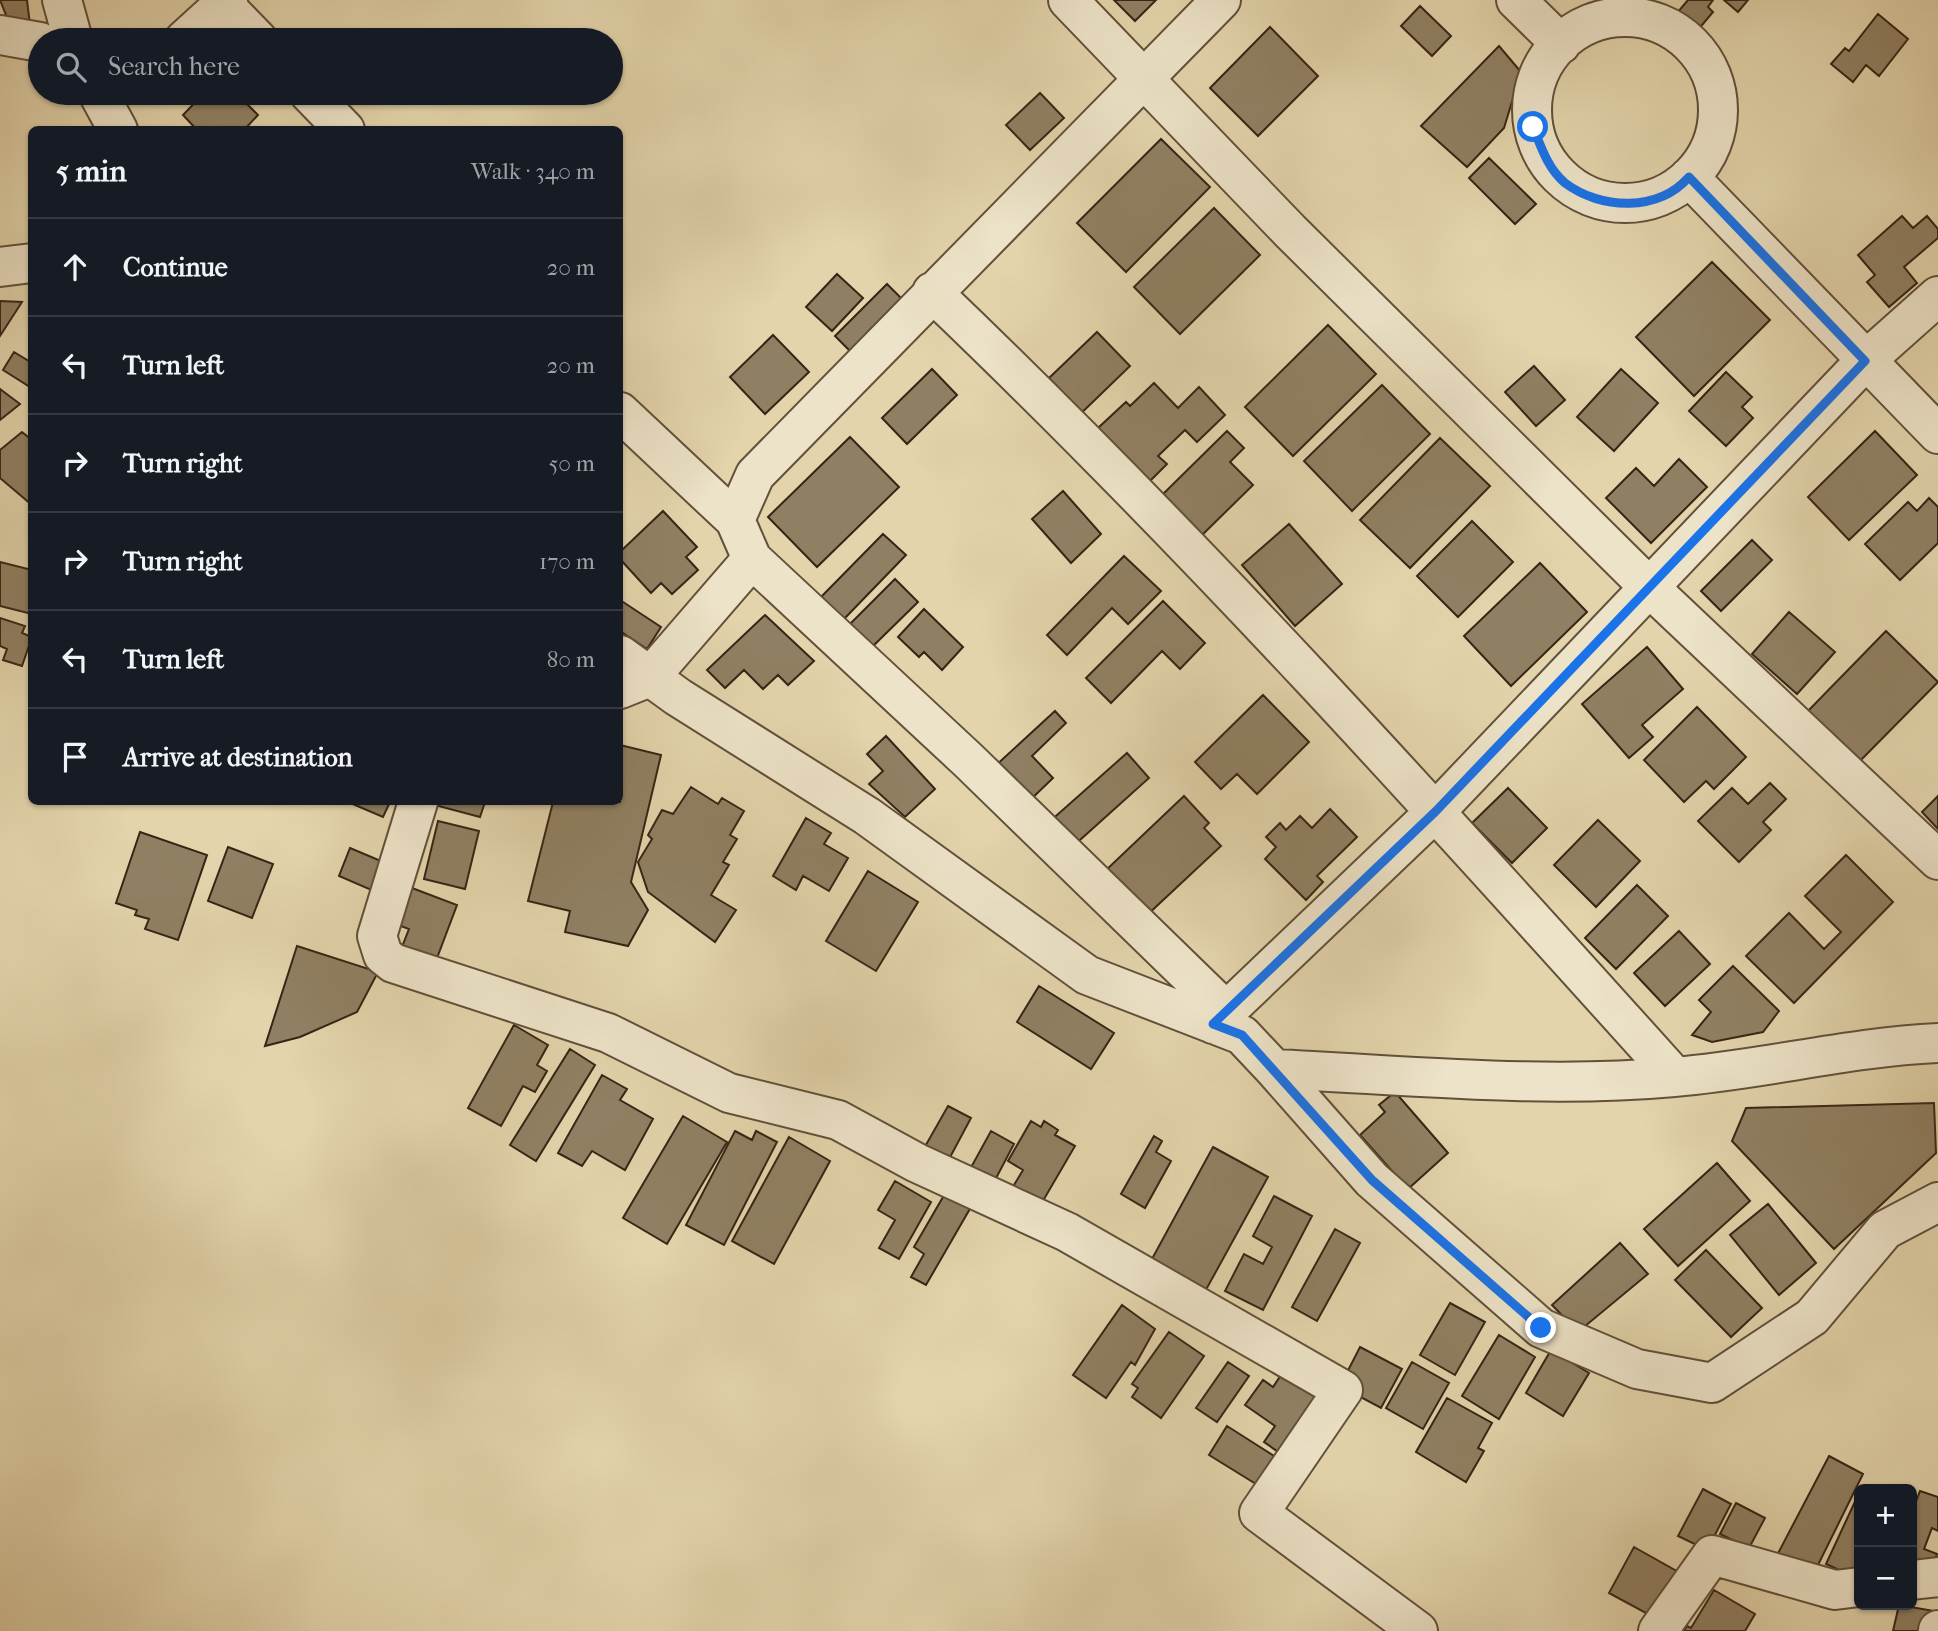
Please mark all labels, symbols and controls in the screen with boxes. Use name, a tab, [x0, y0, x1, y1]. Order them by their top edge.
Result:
search box	[28, 28, 623, 105]
icon: search	[52, 48, 90, 86]
text: Search here	[108, 51, 240, 82]
route start	[1517, 111, 1548, 142]
text: 5 min	[56, 154, 127, 189]
text: Walk · 340 m	[471, 158, 595, 185]
icon: ahead	[56, 248, 94, 286]
text: Continue	[123, 252, 228, 283]
text: 20 m	[546, 254, 595, 281]
icon: left	[56, 346, 94, 384]
text: Turn left	[123, 350, 224, 381]
text: 20 m	[546, 352, 595, 379]
icon: right	[56, 444, 94, 482]
text: Turn right	[123, 448, 243, 479]
text: 50 m	[548, 450, 595, 477]
icon: right	[56, 542, 94, 580]
text: Turn right	[123, 546, 243, 577]
text: 170 m	[539, 548, 595, 575]
icon: left	[56, 640, 94, 678]
text: Turn left	[123, 644, 224, 675]
text: 80 m	[547, 646, 595, 673]
icon: arrive	[56, 738, 94, 776]
text: Arrive at destination	[123, 742, 353, 773]
route end	[1525, 1312, 1556, 1343]
map controls	[1854, 1484, 1917, 1610]
button: +	[1854, 1484, 1917, 1547]
button: −	[1854, 1547, 1917, 1610]

